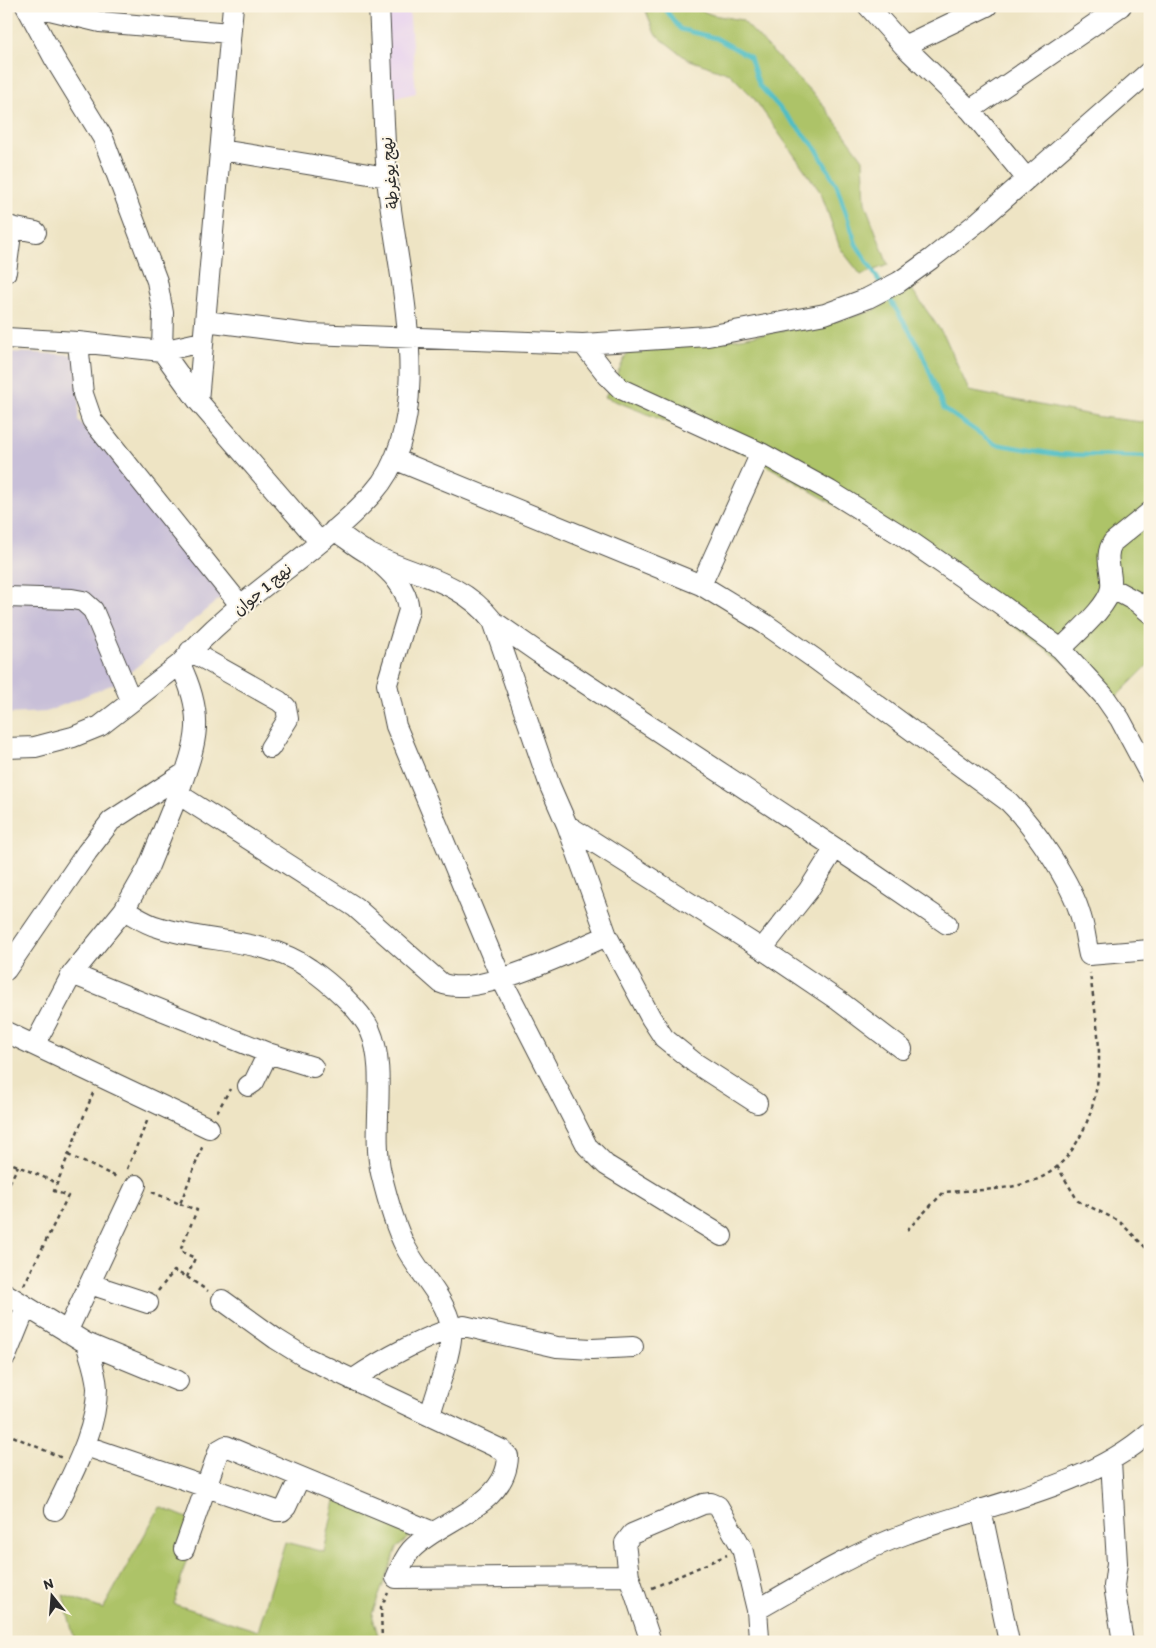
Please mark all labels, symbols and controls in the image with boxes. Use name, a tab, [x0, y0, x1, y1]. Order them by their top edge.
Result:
street label: نهج يوغرطة	[377, 136, 403, 210]
street label: نهج 1 جوان	[229, 559, 296, 620]
north arrow	[28, 1570, 78, 1620]
text: N	[41, 1575, 55, 1594]

